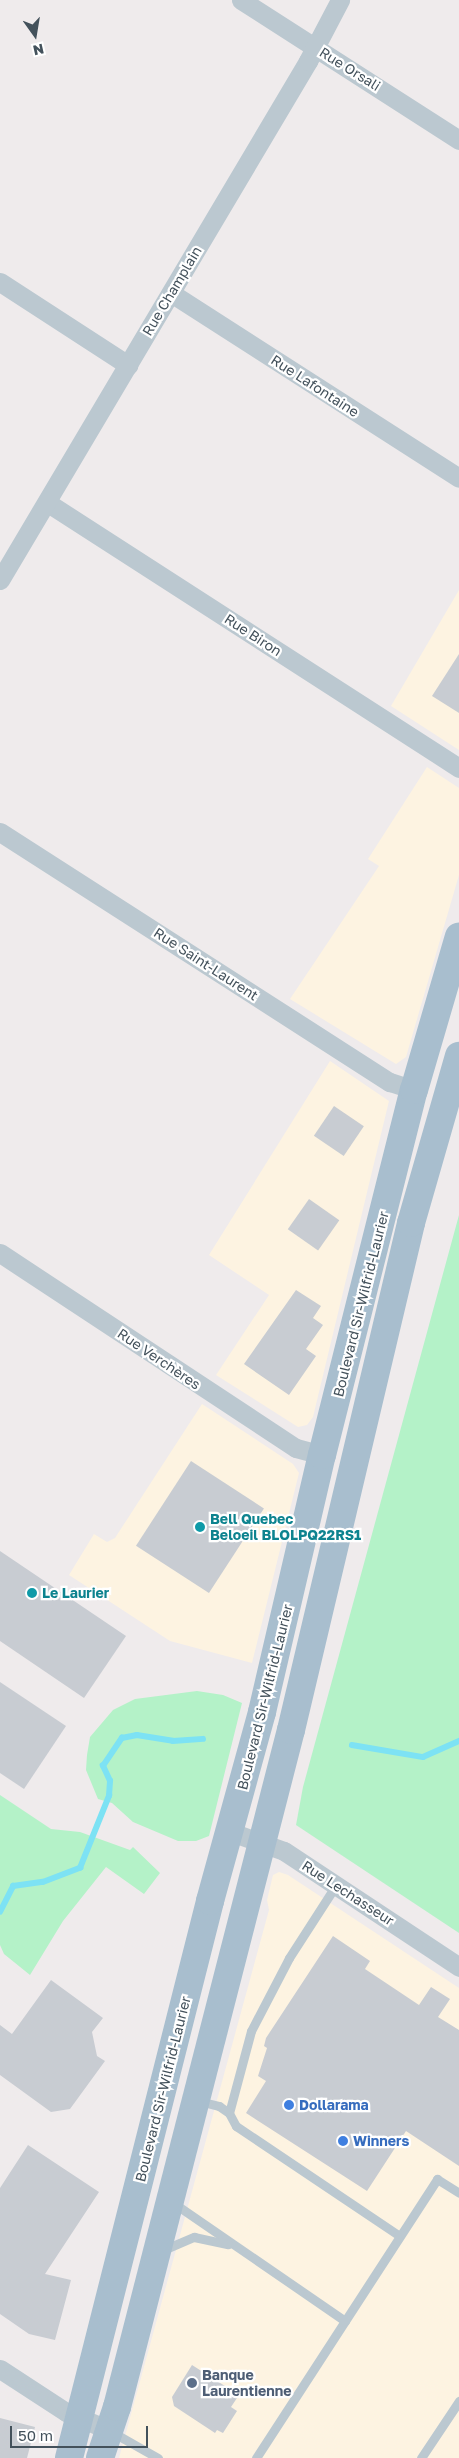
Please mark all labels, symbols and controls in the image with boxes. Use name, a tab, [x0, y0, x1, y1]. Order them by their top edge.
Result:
north arrow	[10, 10, 60, 60]
text: N	[31, 41, 46, 60]
street label: Rue Orsali	[316, 44, 384, 94]
street label: Rue Champlain	[139, 243, 205, 339]
street label: Rue Lafontaine	[268, 351, 362, 421]
street label: Rue Biron	[221, 610, 285, 660]
street label: Rue Saint-Laurent	[151, 924, 261, 1004]
street label: Boulevard Sir-Wilfrid-Laurier	[330, 1209, 392, 1399]
street label: Rue Verchères	[114, 1325, 204, 1393]
place label: Bell Quebec Beloeil BLOLPQ22RS1	[210, 1511, 361, 1544]
marker: Bell Quebec Beloeil BLOLPQ22RS1	[194, 1521, 206, 1533]
place label: Le Laurier	[42, 1585, 109, 1601]
marker: Le Laurier	[26, 1587, 38, 1599]
street label: Boulevard Sir-Wilfrid-Laurier	[234, 1602, 296, 1792]
street label: Rue Lechasseur	[299, 1857, 397, 1929]
street label: Boulevard Sir-Wilfrid-Laurier	[132, 1994, 194, 2184]
place label: Dollarama	[299, 2097, 369, 2113]
marker: Dollarama	[283, 2099, 295, 2111]
place label: Winners	[353, 2133, 409, 2149]
marker: Winners	[337, 2135, 349, 2147]
place label: Banque Laurentienne	[202, 2367, 291, 2400]
marker: Banque Laurentienne	[186, 2377, 198, 2389]
scale bar	[12, 2416, 150, 2448]
text: 50 m	[18, 2426, 53, 2444]

